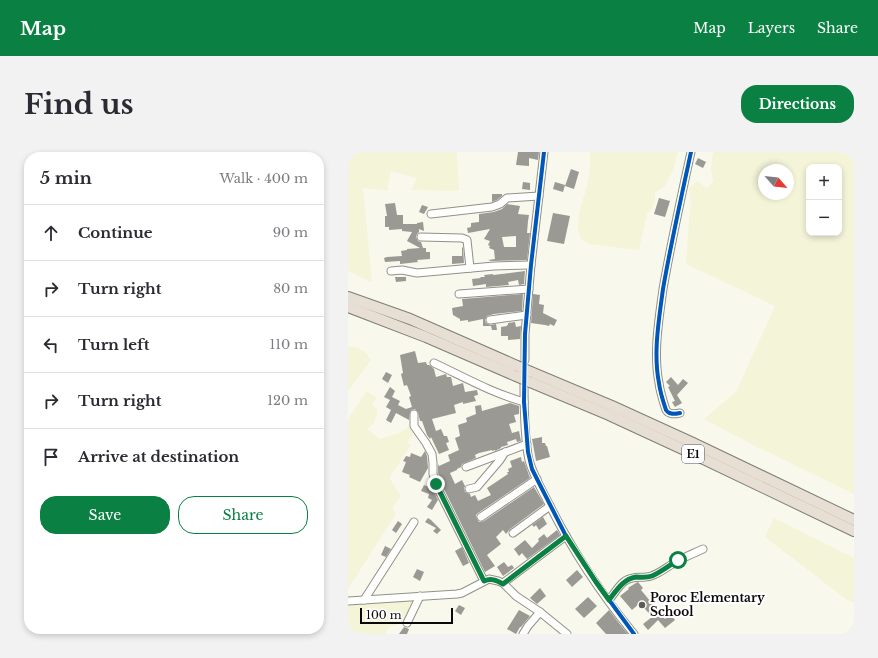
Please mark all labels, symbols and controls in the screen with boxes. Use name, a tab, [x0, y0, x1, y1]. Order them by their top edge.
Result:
text: Map	[20, 17, 66, 40]
text: Map	[693, 19, 726, 37]
text: Layers	[748, 19, 795, 37]
text: Share	[817, 19, 858, 37]
button: Directions	[741, 85, 854, 123]
text: Find us	[24, 87, 134, 122]
north arrow	[758, 164, 794, 200]
map controls	[806, 164, 842, 236]
button: +	[806, 164, 842, 200]
text: 5 min	[40, 168, 92, 189]
text: Walk · 400 m	[220, 170, 308, 187]
button: −	[806, 200, 842, 236]
icon: ahead	[40, 222, 62, 244]
text: Continue	[78, 223, 153, 242]
text: 90 m	[273, 224, 308, 241]
icon: right	[40, 278, 62, 300]
text: Turn right	[78, 279, 161, 298]
text: 80 m	[273, 280, 308, 297]
icon: left	[40, 334, 62, 356]
text: Turn left	[78, 335, 149, 354]
text: 110 m	[269, 336, 308, 353]
icon: right	[40, 390, 62, 412]
text: Turn right	[78, 391, 161, 410]
text: 120 m	[267, 392, 308, 409]
road number: E1	[682, 445, 704, 463]
icon: arrive	[40, 446, 62, 468]
text: Arrive at destination	[78, 447, 239, 466]
route end	[427, 475, 445, 493]
button: Save	[40, 496, 170, 534]
button: Share	[178, 496, 308, 534]
route start	[669, 551, 687, 569]
place label: Poroc Elementary School	[650, 590, 765, 619]
marker: Poroc Elementary School	[637, 600, 647, 610]
scale bar	[360, 606, 453, 625]
text: 100 m	[366, 608, 402, 622]

